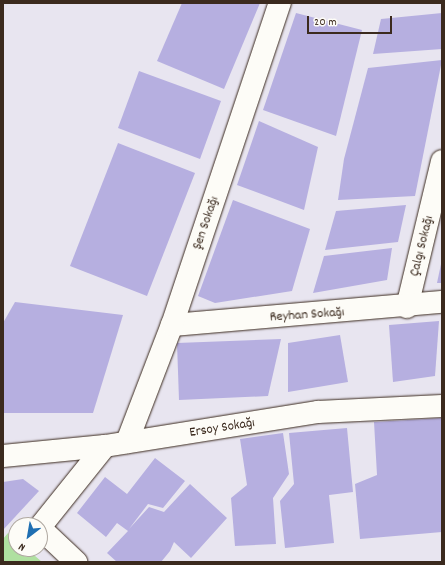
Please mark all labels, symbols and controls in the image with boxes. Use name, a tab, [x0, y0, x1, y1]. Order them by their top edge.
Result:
scale bar	[309, 8, 394, 34]
text: 20 m	[314, 14, 337, 31]
street label: Şen Sokağı	[189, 194, 223, 252]
street label: Çalgı Sokağı	[406, 214, 438, 278]
street label: Reyhan Sokağı	[269, 304, 345, 326]
street label: Ersoy Sokağı	[188, 415, 256, 441]
north arrow	[8, 517, 48, 557]
text: N	[16, 538, 29, 555]

